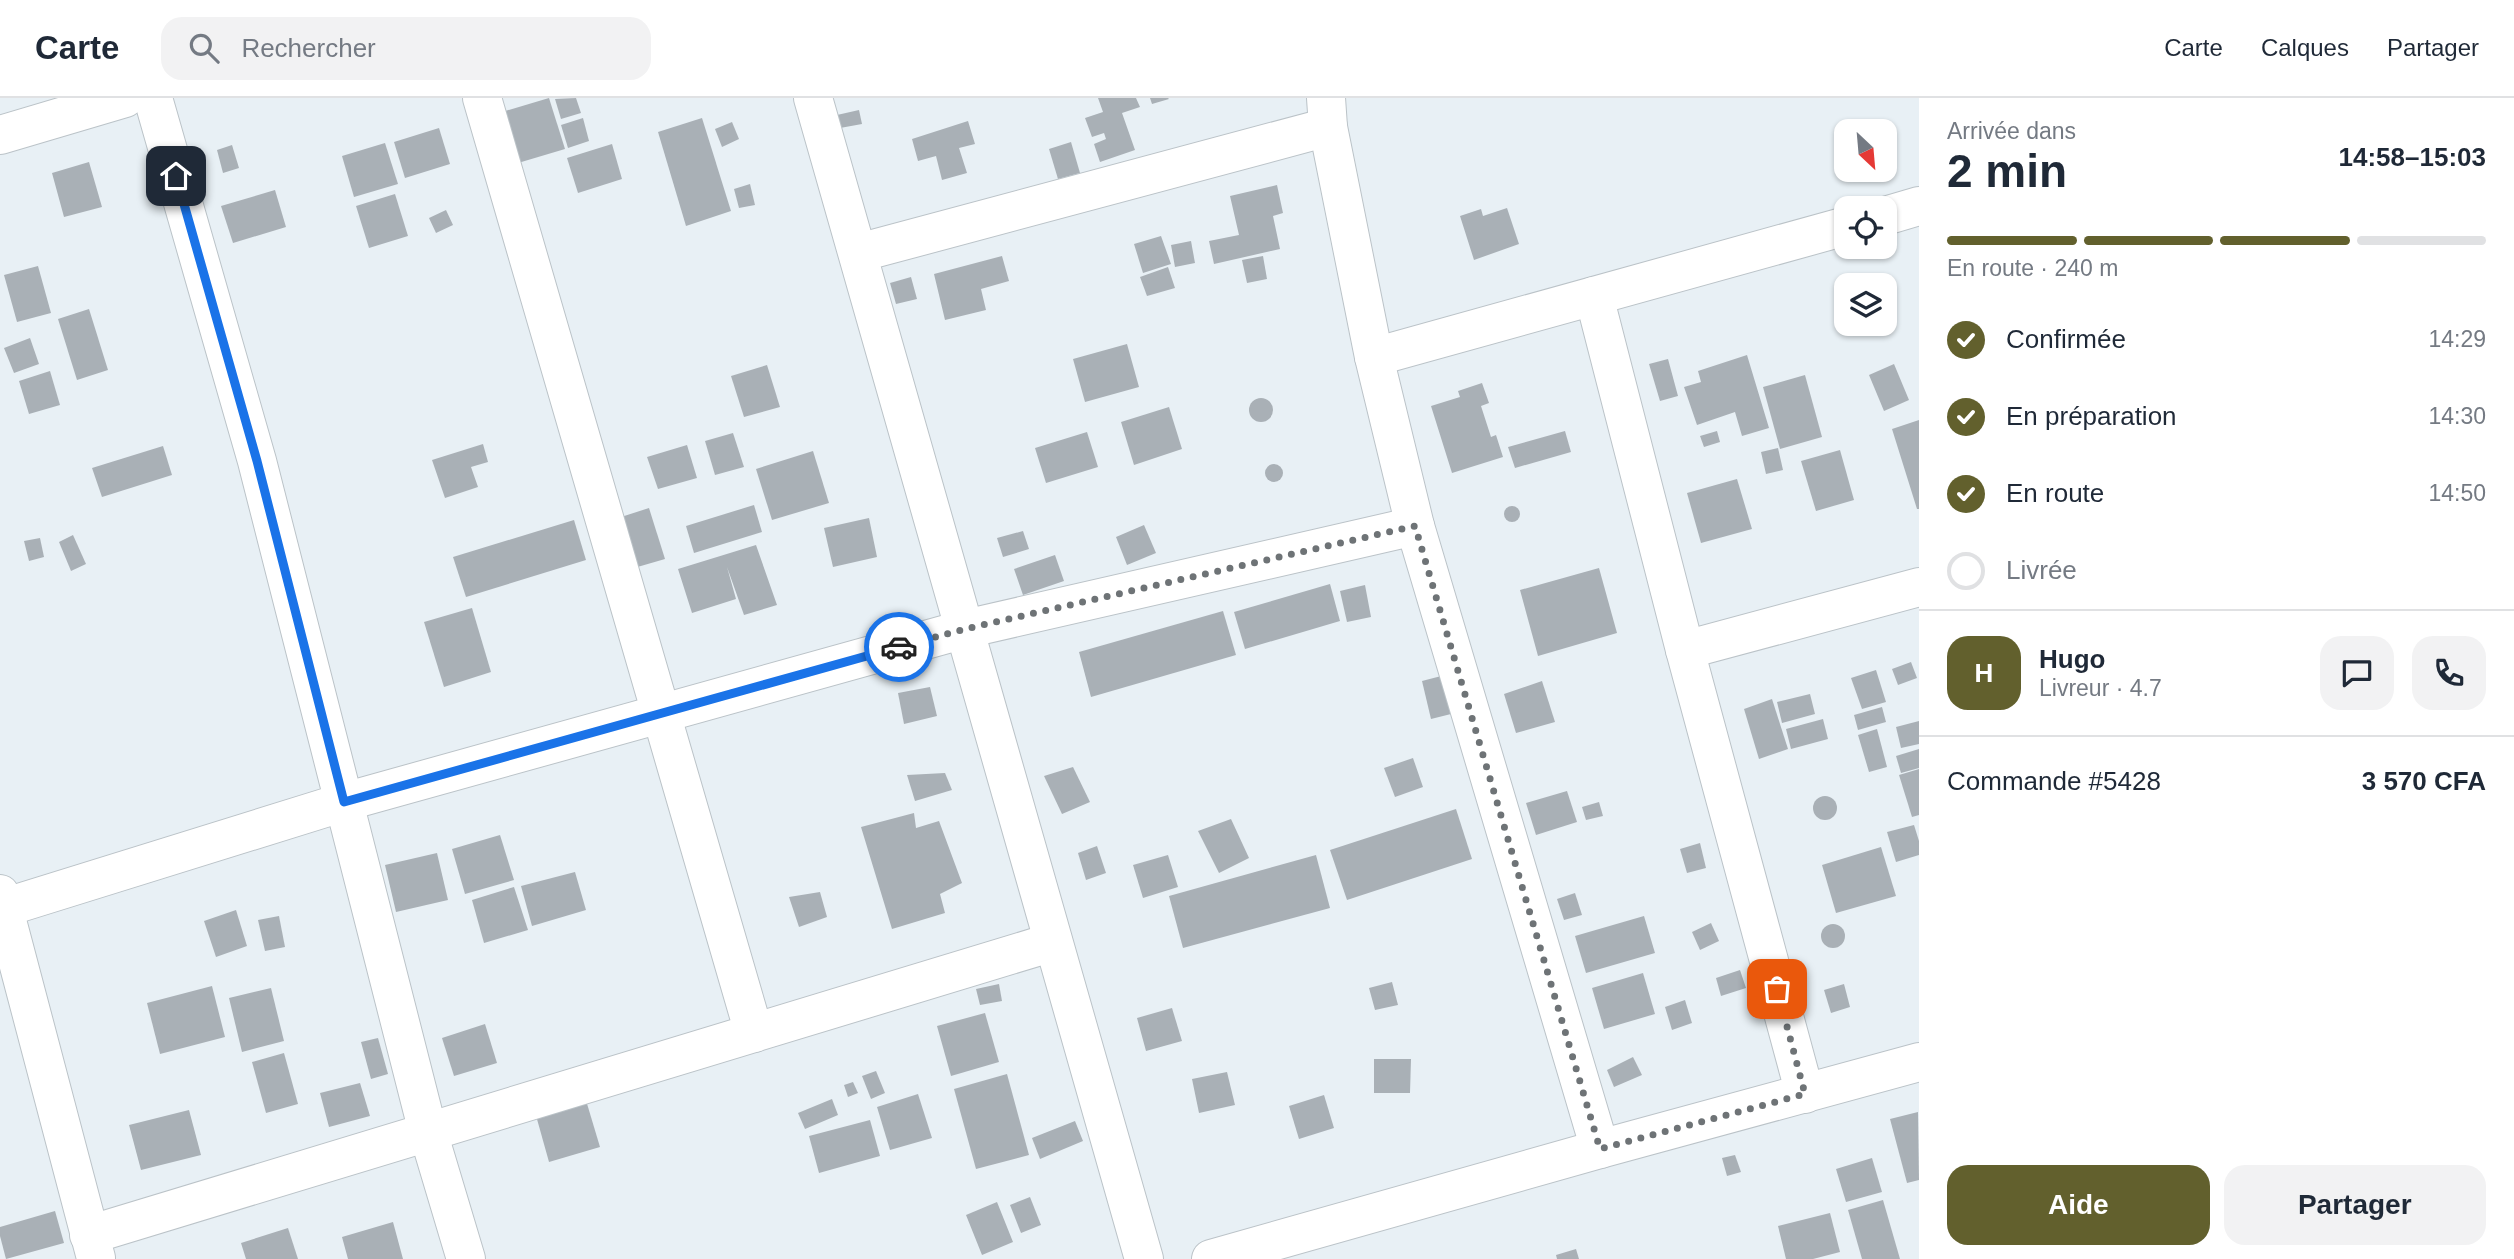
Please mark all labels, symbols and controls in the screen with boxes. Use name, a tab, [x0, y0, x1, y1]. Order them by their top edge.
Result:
search box	[161, 17, 651, 80]
text: Carte	[35, 29, 119, 66]
icon: search	[185, 29, 223, 67]
text: Rechercher	[241, 33, 376, 63]
text: Carte	[2164, 34, 2223, 61]
text: Calques	[2261, 34, 2349, 61]
text: Partager	[2387, 34, 2479, 61]
text: Arrivée dans	[1947, 118, 2076, 144]
north arrow	[1834, 119, 1897, 182]
map controls	[1834, 119, 1897, 336]
text: 14:58–15:03	[2339, 142, 2486, 172]
text: 2 min	[1947, 145, 2067, 197]
pin	[146, 146, 206, 206]
icon: home	[157, 157, 195, 195]
button: locate	[1834, 196, 1897, 259]
text: En route · 240 m	[1947, 255, 2118, 281]
button: layers	[1834, 273, 1897, 336]
icon: check	[1947, 321, 1985, 359]
text: Confirmée	[2006, 324, 2126, 354]
text: 14:29	[2428, 326, 2486, 352]
icon: check	[1947, 398, 1985, 436]
text: En préparation	[2006, 401, 2177, 431]
text: 14:30	[2428, 403, 2486, 429]
icon: check	[1947, 475, 1985, 513]
text: En route	[2006, 478, 2104, 508]
text: 14:50	[2428, 480, 2486, 506]
text: Livrée	[2006, 555, 2077, 585]
courier	[864, 612, 934, 682]
icon: car	[880, 628, 918, 666]
button: chat	[2320, 636, 2394, 710]
button: phone	[2412, 636, 2486, 710]
text: Hugo	[2039, 644, 2105, 674]
text: H	[1975, 658, 1993, 688]
text: Livreur · 4.7	[2039, 675, 2162, 701]
text: Commande #5428	[1947, 766, 2161, 796]
text: 3 570 CFA	[2362, 766, 2486, 796]
pin	[1747, 959, 1807, 1019]
icon: bag	[1758, 970, 1796, 1008]
button: Aide	[1947, 1165, 2210, 1245]
button: Partager	[2224, 1165, 2486, 1245]

